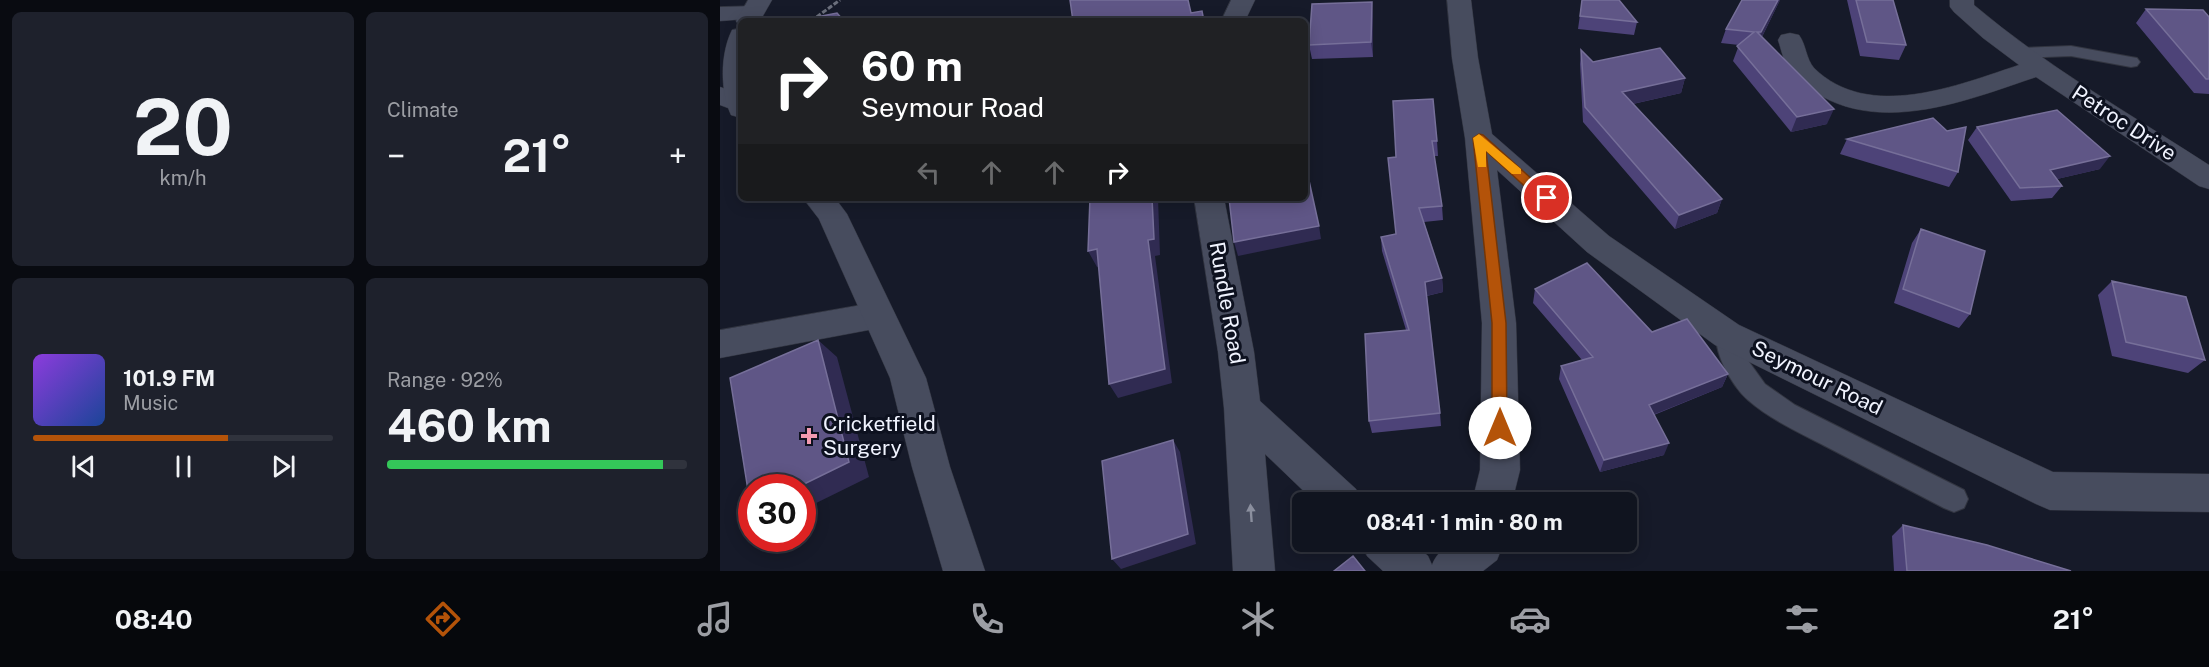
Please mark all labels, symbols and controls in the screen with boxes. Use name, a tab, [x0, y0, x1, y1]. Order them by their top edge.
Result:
text: 60 m	[861, 41, 963, 90]
icon: right	[762, 42, 840, 120]
street label: Petroc Drive	[2067, 80, 2181, 166]
text: 20	[133, 81, 233, 173]
text: Seymour Road	[861, 91, 1044, 123]
text: Climate	[387, 98, 459, 122]
text: 21°	[502, 129, 572, 182]
text: −	[387, 137, 405, 175]
text: +	[669, 137, 687, 175]
icon: left	[912, 156, 945, 189]
icon: ahead	[975, 156, 1008, 189]
icon: ahead	[1038, 156, 1071, 189]
icon: right	[1101, 156, 1134, 189]
text: km/h	[159, 166, 207, 190]
pin	[1521, 172, 1572, 223]
icon: arrive	[1530, 181, 1563, 214]
street label: Rundle Road	[1204, 240, 1251, 366]
street label: Seymour Road	[1748, 335, 1887, 420]
text: 101.9 FM	[123, 365, 215, 391]
text: Range · 92%	[387, 368, 503, 392]
text: Music	[123, 391, 178, 415]
position arrow	[1468, 396, 1532, 460]
text: 460 km	[387, 399, 552, 452]
place label: Cricketfield Surgery	[823, 411, 936, 460]
marker: Cricketfield Surgery	[800, 427, 818, 445]
icon: previous	[67, 450, 100, 483]
icon: pause	[167, 450, 200, 483]
icon: next	[267, 450, 300, 483]
speed limit sign: 30	[738, 474, 816, 552]
one-way arrow	[1246, 503, 1256, 522]
text: 08:41 · 1 min · 80 m	[1366, 509, 1563, 535]
icon: directions	[422, 598, 464, 640]
icon: music	[694, 598, 736, 640]
icon: phone	[966, 598, 1008, 640]
icon: climate	[1237, 598, 1279, 640]
icon: car	[1509, 598, 1551, 640]
icon: filters	[1781, 598, 1823, 640]
text: 08:40	[115, 603, 193, 635]
text: 21°	[2053, 603, 2094, 635]

